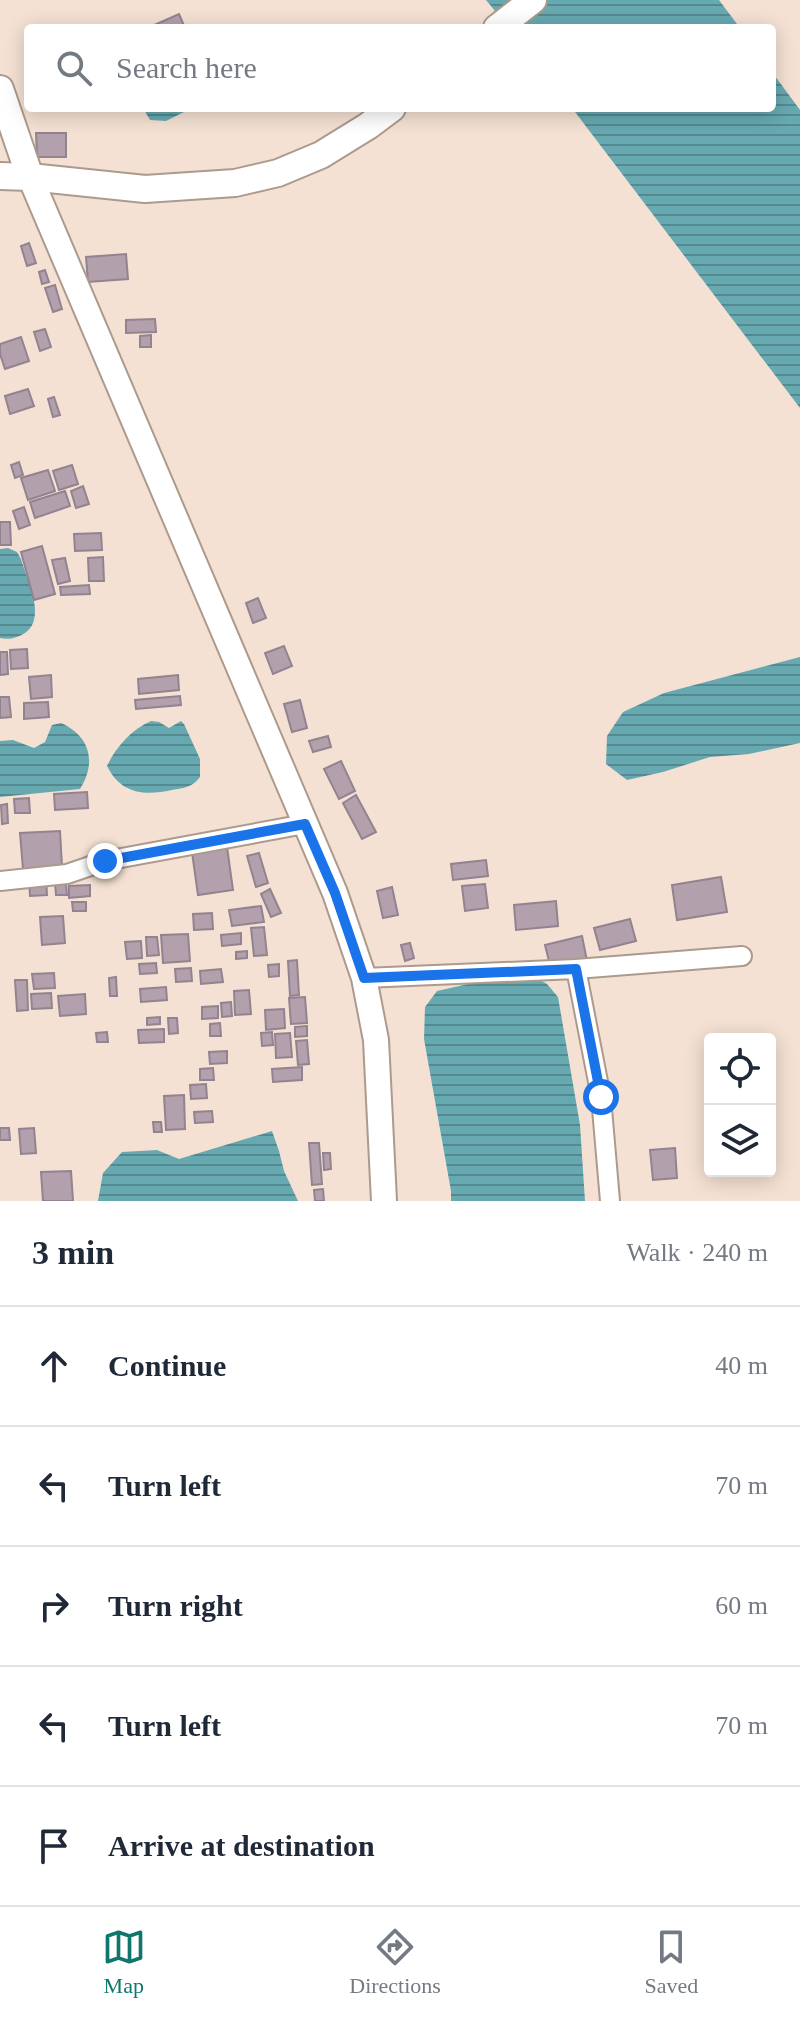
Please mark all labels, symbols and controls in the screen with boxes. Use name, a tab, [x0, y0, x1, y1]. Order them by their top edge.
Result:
search box	[24, 24, 776, 112]
icon: search	[52, 46, 96, 90]
text: Search here	[116, 51, 257, 84]
route end	[87, 843, 123, 879]
map controls	[704, 1033, 776, 1177]
button: locate	[704, 1033, 776, 1105]
route start	[583, 1079, 619, 1115]
button: layers	[704, 1105, 776, 1177]
text: 3 min	[32, 1234, 114, 1271]
text: Walk · 240 m	[626, 1238, 768, 1267]
icon: ahead	[32, 1344, 76, 1388]
text: Continue	[108, 1349, 226, 1382]
text: 40 m	[715, 1351, 768, 1380]
icon: left	[32, 1464, 76, 1508]
text: Turn left	[108, 1469, 221, 1502]
text: 70 m	[715, 1471, 768, 1500]
icon: right	[32, 1584, 76, 1628]
text: Turn right	[108, 1589, 243, 1622]
text: 60 m	[715, 1591, 768, 1620]
icon: left	[32, 1704, 76, 1748]
text: Turn left	[108, 1709, 221, 1742]
text: 70 m	[715, 1711, 768, 1740]
icon: arrive	[32, 1824, 76, 1868]
text: Arrive at destination	[108, 1829, 375, 1862]
tab: Map	[102, 1925, 146, 1999]
tab: Directions	[349, 1925, 441, 1999]
tab: Saved	[644, 1925, 698, 1999]

